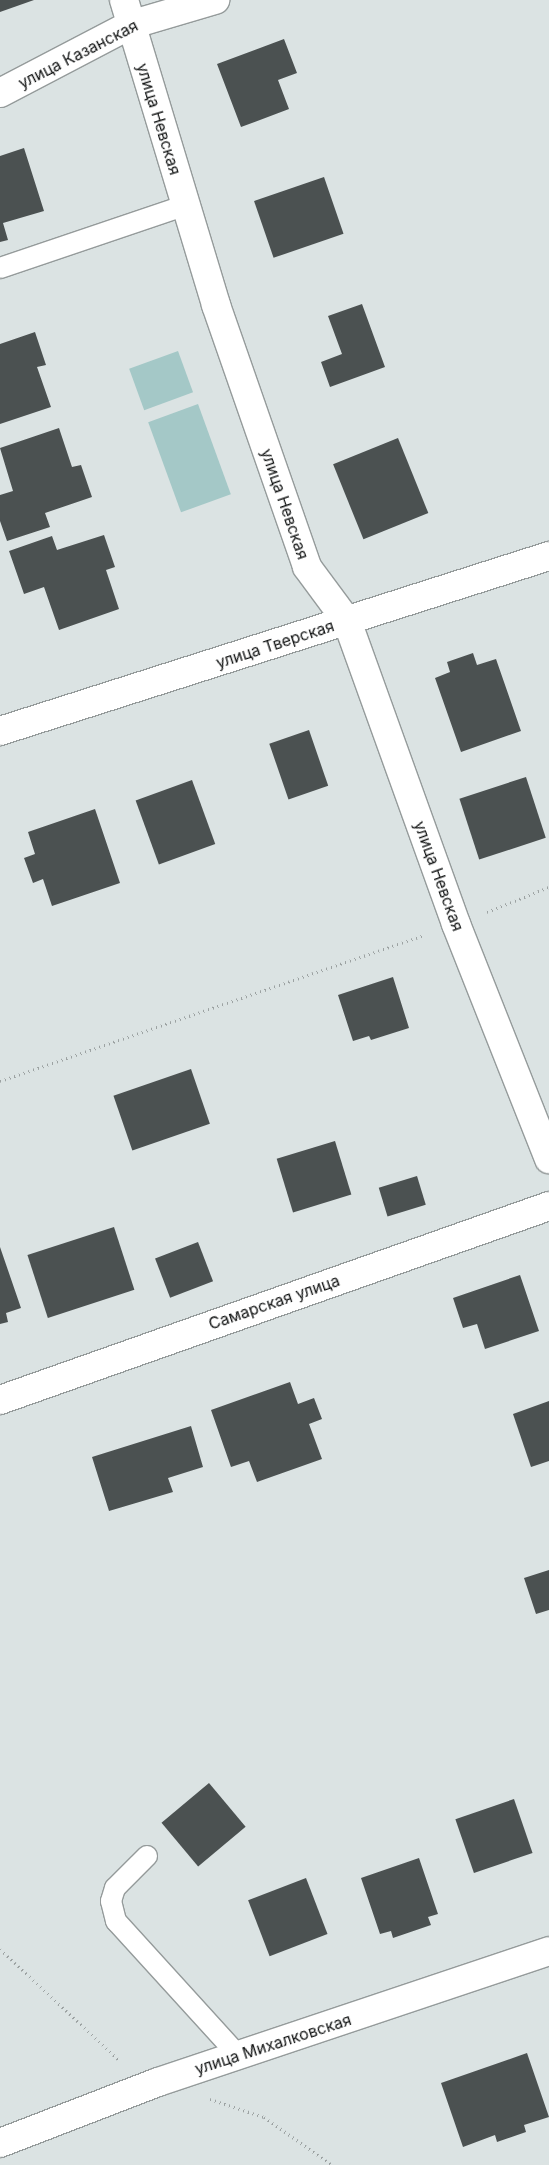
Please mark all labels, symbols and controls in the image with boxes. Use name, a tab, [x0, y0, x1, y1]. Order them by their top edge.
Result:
street label: улица Казанская	[15, 16, 141, 92]
street label: улица Невская	[133, 61, 185, 177]
street label: улица Невская	[257, 446, 313, 562]
street label: улица Тверская	[213, 616, 337, 672]
street label: улица Невская	[410, 818, 468, 934]
street label: Самарская улица	[206, 1271, 342, 1333]
street label: улица Михалковская	[192, 2010, 354, 2078]

